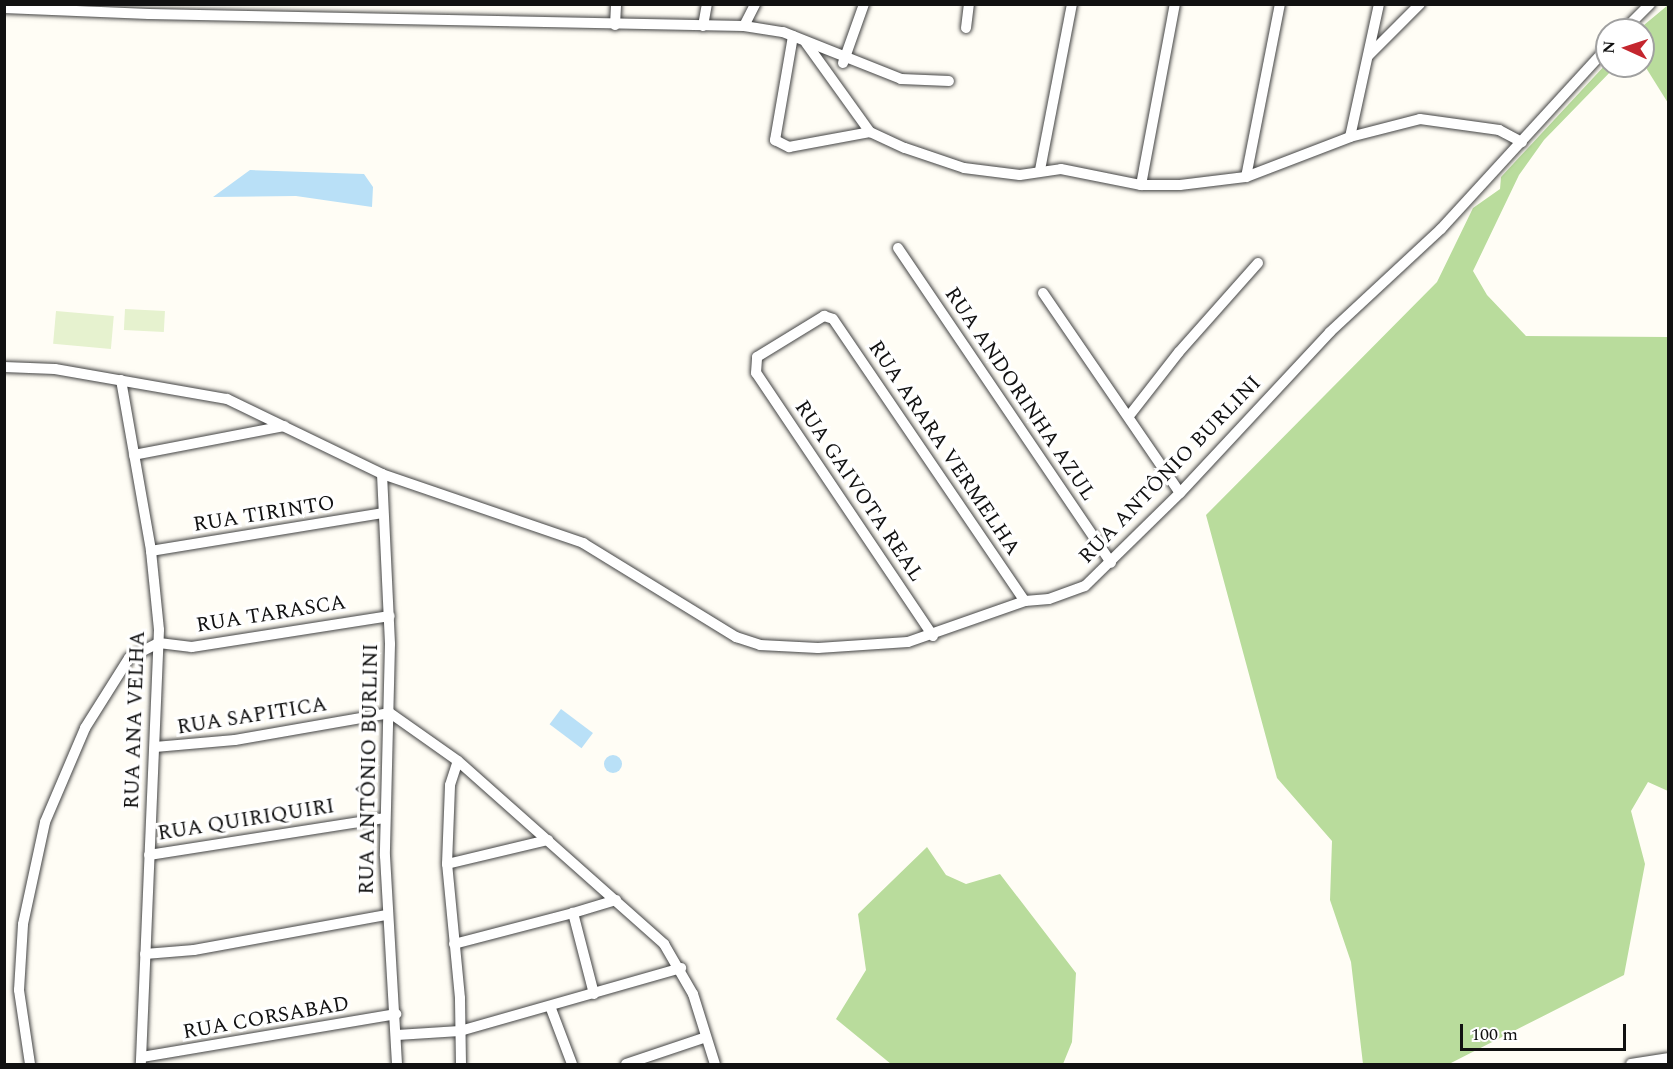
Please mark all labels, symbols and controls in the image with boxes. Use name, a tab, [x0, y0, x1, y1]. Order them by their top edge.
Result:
north arrow	[1595, 18, 1655, 78]
text: N	[1597, 40, 1621, 54]
street label: RUA ANDORINHA AZUL	[939, 282, 1101, 506]
street label: RUA ARARA VERMELHA	[863, 336, 1025, 560]
street label: RUA ANTÔNIO BURLINI	[1074, 371, 1266, 569]
street label: RUA GAIVOTA REAL	[789, 396, 929, 586]
street label: RUA TIRINTO	[191, 490, 337, 538]
street label: RUA TARASCA	[194, 590, 348, 638]
street label: RUA ANA VELHA	[119, 630, 151, 810]
street label: RUA ANTÔNIO BURLINI	[354, 643, 384, 895]
street label: RUA SAPITICA	[175, 692, 329, 740]
street label: RUA QUIRIQUIRI	[156, 794, 336, 846]
street label: RUA CORSABAD	[181, 991, 351, 1045]
scale bar	[1463, 1012, 1630, 1050]
text: 100 m	[1471, 1021, 1518, 1048]

